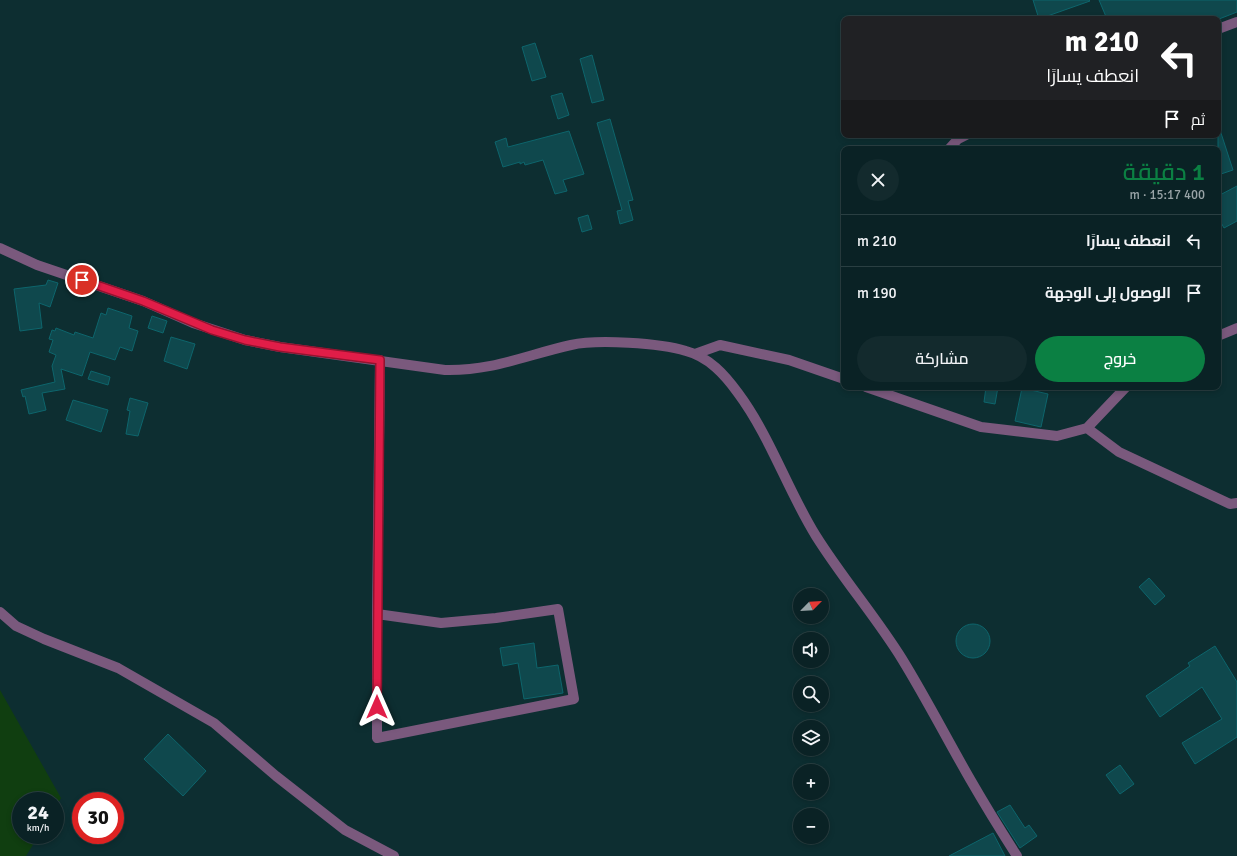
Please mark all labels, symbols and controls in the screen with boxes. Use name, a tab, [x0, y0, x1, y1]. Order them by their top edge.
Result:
text: 210 m	[1065, 25, 1139, 59]
icon: left	[1153, 32, 1205, 84]
text: انعطف يسارًا	[1046, 65, 1139, 87]
icon: arrive	[1161, 108, 1183, 130]
text: ثم	[1191, 111, 1205, 129]
text: 1 دقيقة	[1123, 157, 1205, 187]
button: close	[857, 159, 899, 201]
text: 400 m · 15:17	[1129, 187, 1205, 203]
icon: left	[1183, 230, 1205, 252]
text: 210 m	[857, 232, 897, 250]
text: انعطف يسارًا	[1086, 232, 1171, 250]
pin	[65, 263, 99, 297]
icon: arrive	[71, 269, 93, 291]
icon: arrive	[1183, 282, 1205, 304]
text: 190 m	[857, 284, 897, 302]
text: الوصول إلى الوجهة	[1045, 284, 1171, 302]
button: مشاركة	[857, 336, 1027, 382]
button: خروج	[1035, 336, 1205, 382]
north arrow	[793, 588, 829, 624]
map controls	[793, 588, 829, 844]
button: sound	[793, 632, 829, 668]
button: search	[793, 676, 829, 712]
position arrow	[356, 686, 398, 728]
button: layers	[793, 720, 829, 756]
button: +	[793, 764, 829, 800]
speed limit sign: 30	[72, 792, 124, 844]
text: 24	[27, 800, 49, 825]
button: −	[793, 808, 829, 844]
text: km/h	[27, 822, 49, 834]

